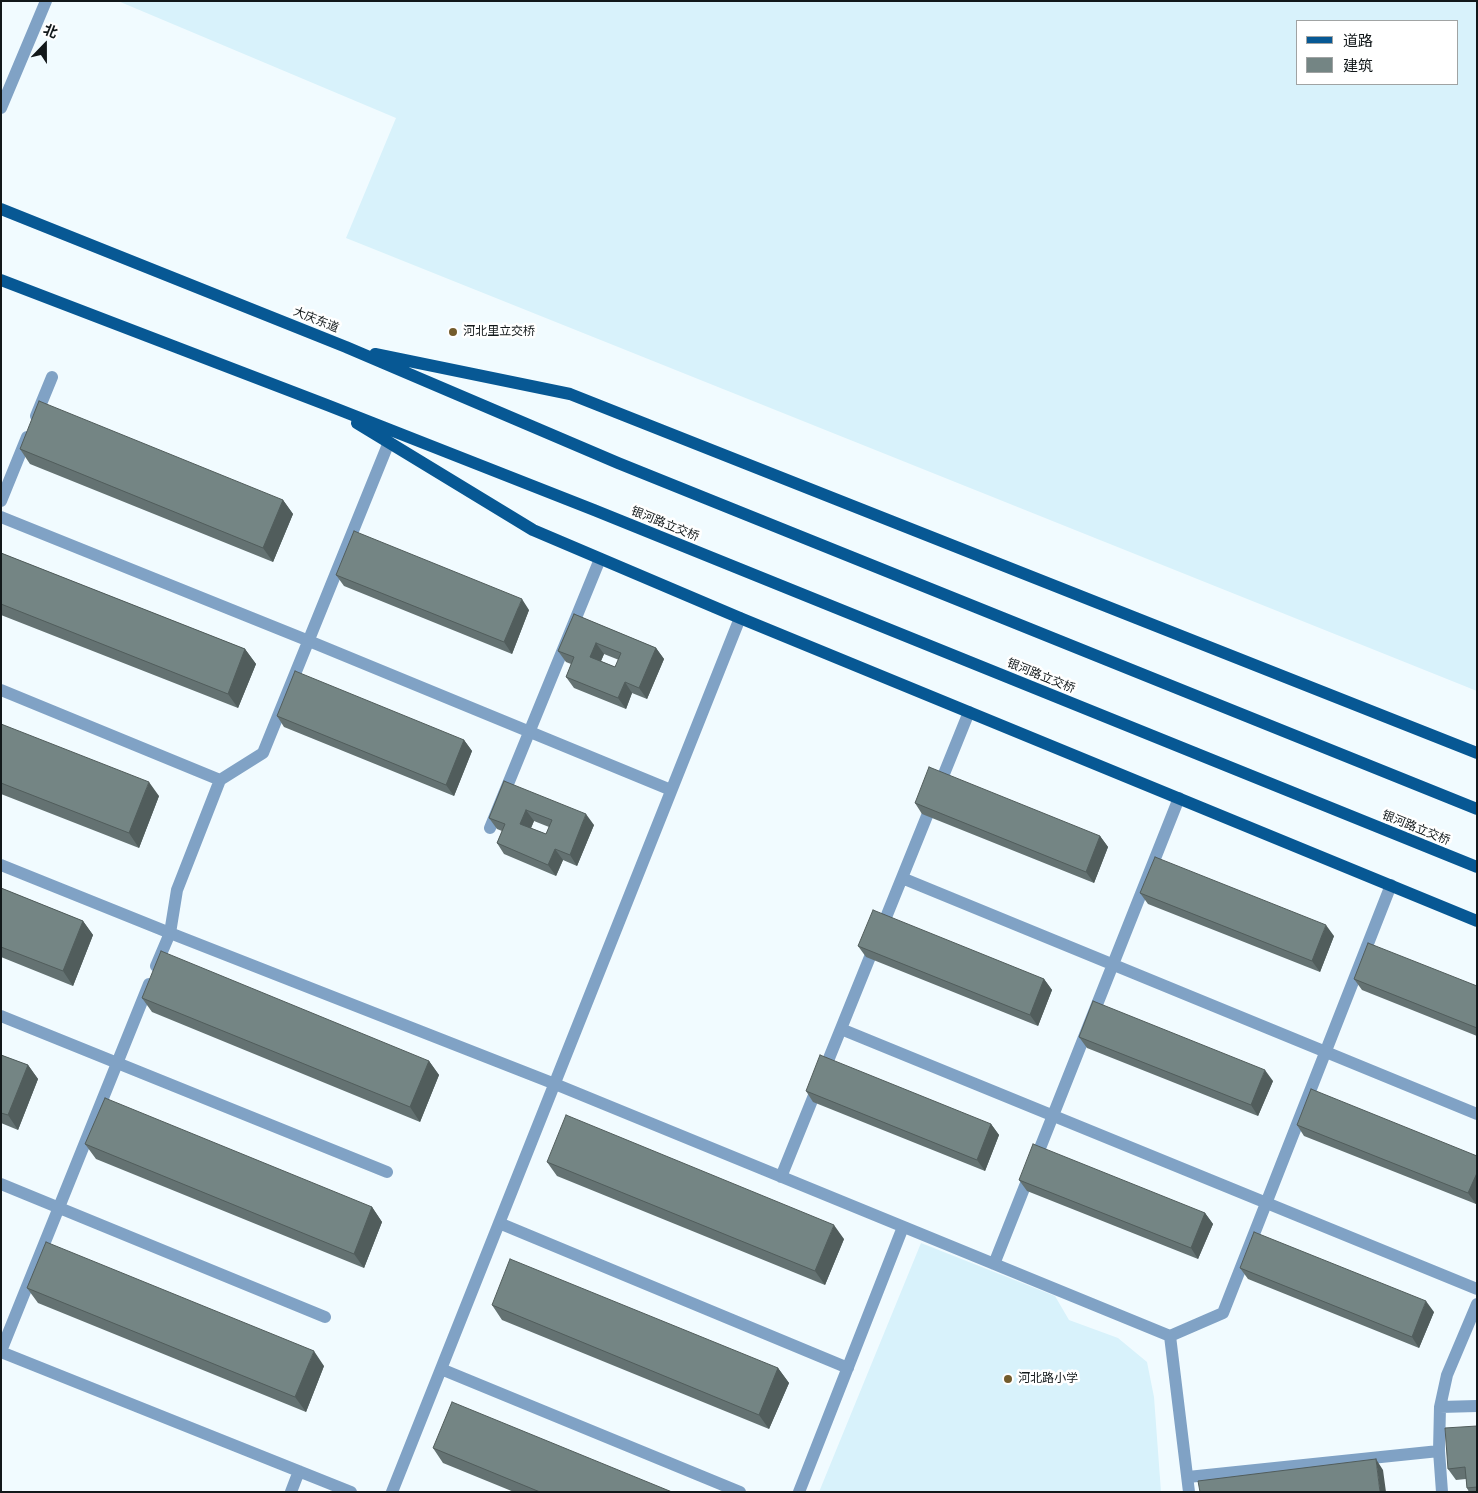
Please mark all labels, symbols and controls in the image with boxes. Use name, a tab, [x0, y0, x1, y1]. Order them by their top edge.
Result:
north arrow	[20, 20, 70, 70]
text: 北	[41, 20, 60, 42]
legend	[1296, 20, 1458, 85]
text: 道路	[1343, 31, 1373, 50]
text: 建筑	[1343, 56, 1373, 75]
street label: 大庆东道	[291, 304, 341, 336]
place label: 河北里立交桥	[463, 325, 535, 339]
marker: 河北里立交桥	[447, 326, 459, 338]
street label: 银河路立交桥	[629, 504, 701, 544]
street label: 银河路立交桥	[1005, 656, 1077, 696]
street label: 银河路立交桥	[1380, 808, 1452, 848]
place label: 河北路小学	[1018, 1372, 1078, 1386]
marker: 河北路小学	[1002, 1373, 1014, 1385]

